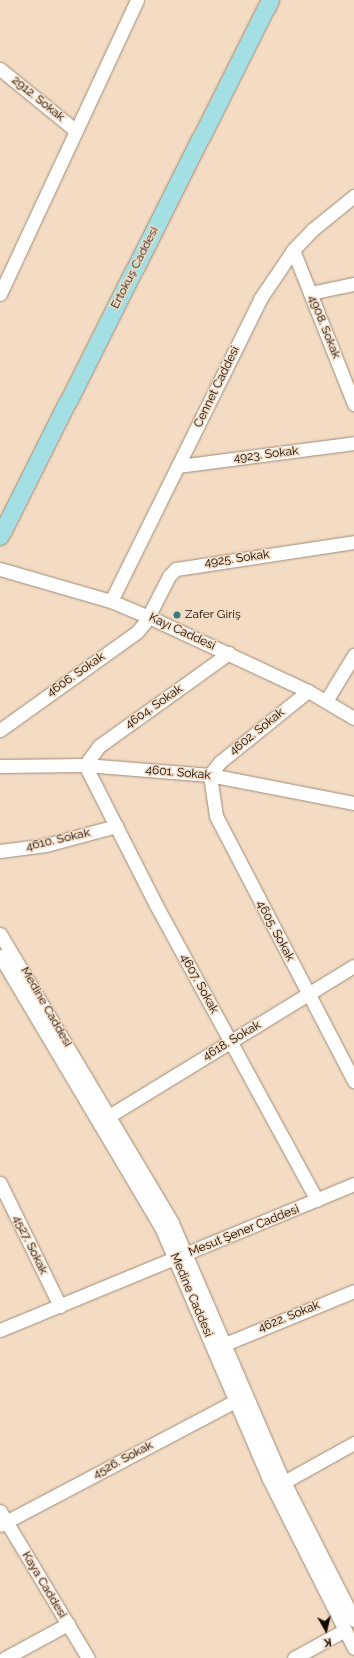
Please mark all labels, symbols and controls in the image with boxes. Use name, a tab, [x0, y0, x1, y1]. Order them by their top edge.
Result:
street label: 2912. Sokak	[9, 73, 67, 125]
street label: Ertokuş Caddesi	[108, 225, 162, 311]
street label: 4908. Sokak	[305, 293, 343, 361]
street label: Cennet Caddesi	[191, 344, 243, 430]
street label: 4923. Sokak	[233, 444, 299, 466]
street label: 4925. Sokak	[204, 547, 270, 571]
place label: Zafer Giriş	[185, 608, 241, 622]
street label: Kayı Caddesi	[147, 610, 217, 654]
marker: Zafer Giriş	[172, 610, 182, 620]
street label: 4606. Sokak	[44, 650, 108, 700]
street label: 4604. Sokak	[123, 682, 185, 732]
street label: 4602. Sokak	[227, 706, 287, 758]
street label: 4601. Sokak	[145, 763, 211, 783]
street label: 4610. Sokak	[25, 826, 91, 854]
street label: 4605. Sokak	[253, 898, 297, 964]
street label: 4607. Sokak	[177, 952, 221, 1016]
street label: Medine Caddesi	[17, 965, 75, 1049]
street label: 4618. Sokak	[200, 1018, 264, 1064]
street label: Mesut Şener Caddesi	[186, 1202, 302, 1260]
street label: 4527. Sokak	[10, 1213, 50, 1277]
street label: Medine Caddesi	[167, 1251, 215, 1339]
street label: 4622. Sokak	[256, 1298, 322, 1336]
street label: 4526. Sokak	[91, 1438, 155, 1482]
street label: Kaya Caddesi	[18, 1549, 70, 1621]
north arrow	[306, 1610, 346, 1650]
text: K	[323, 1635, 332, 1649]

